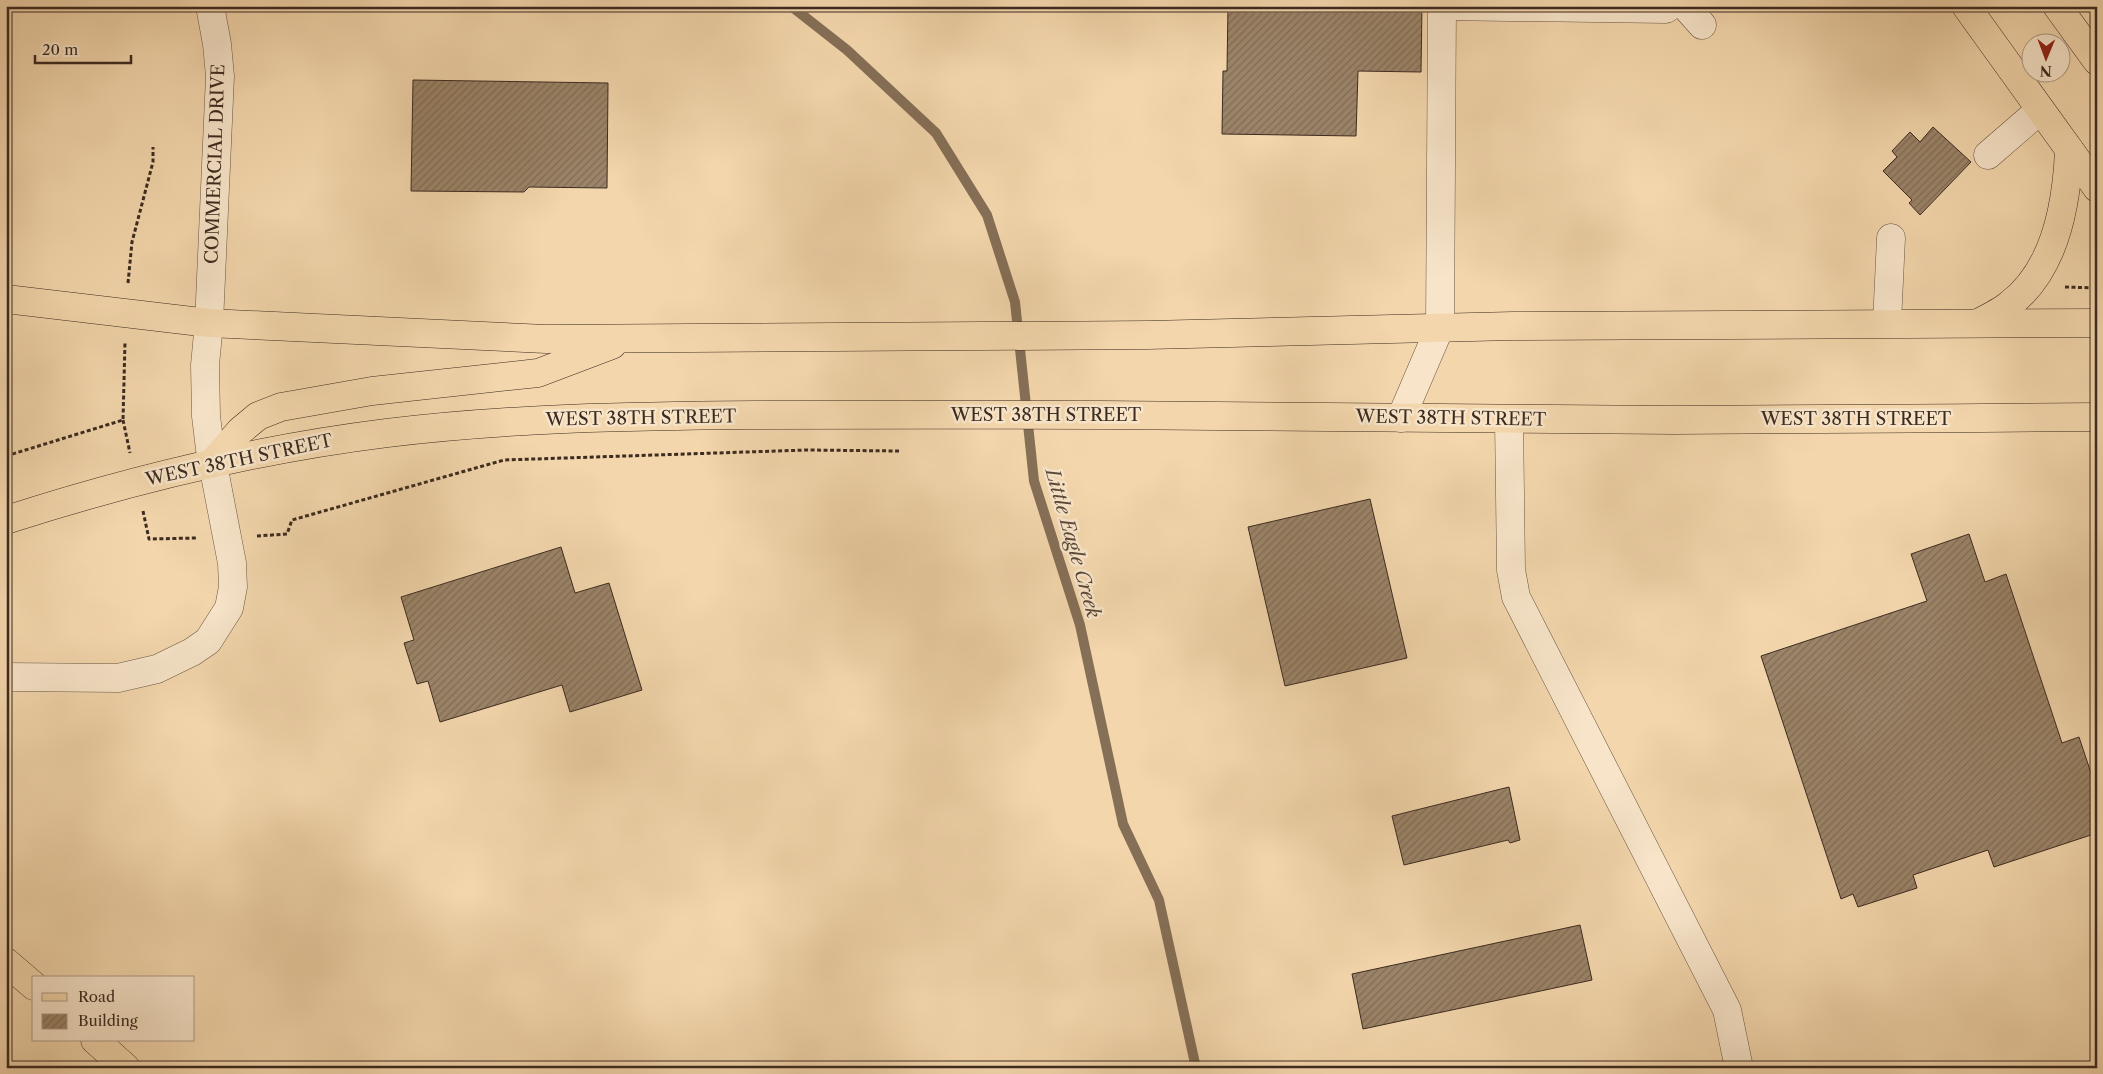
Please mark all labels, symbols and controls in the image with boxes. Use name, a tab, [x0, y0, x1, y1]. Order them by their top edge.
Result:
scale bar	[35, 32, 131, 64]
north arrow	[2020, 32, 2070, 82]
text: 20 m	[42, 40, 78, 59]
text: N	[2040, 62, 2052, 80]
street label: COMMERCIAL DRIVE	[201, 64, 229, 264]
street label: WEST 38TH STREET	[950, 404, 1142, 426]
street label: WEST 38TH STREET	[544, 405, 737, 431]
street label: WEST 38TH STREET	[1354, 405, 1547, 431]
street label: WEST 38TH STREET	[1760, 408, 1952, 430]
street label: WEST 38TH STREET	[142, 429, 335, 491]
water label: Little Eagle Creek	[1040, 464, 1105, 620]
legend	[32, 976, 195, 1042]
text: Road	[78, 987, 115, 1006]
text: Building	[78, 1011, 138, 1030]

